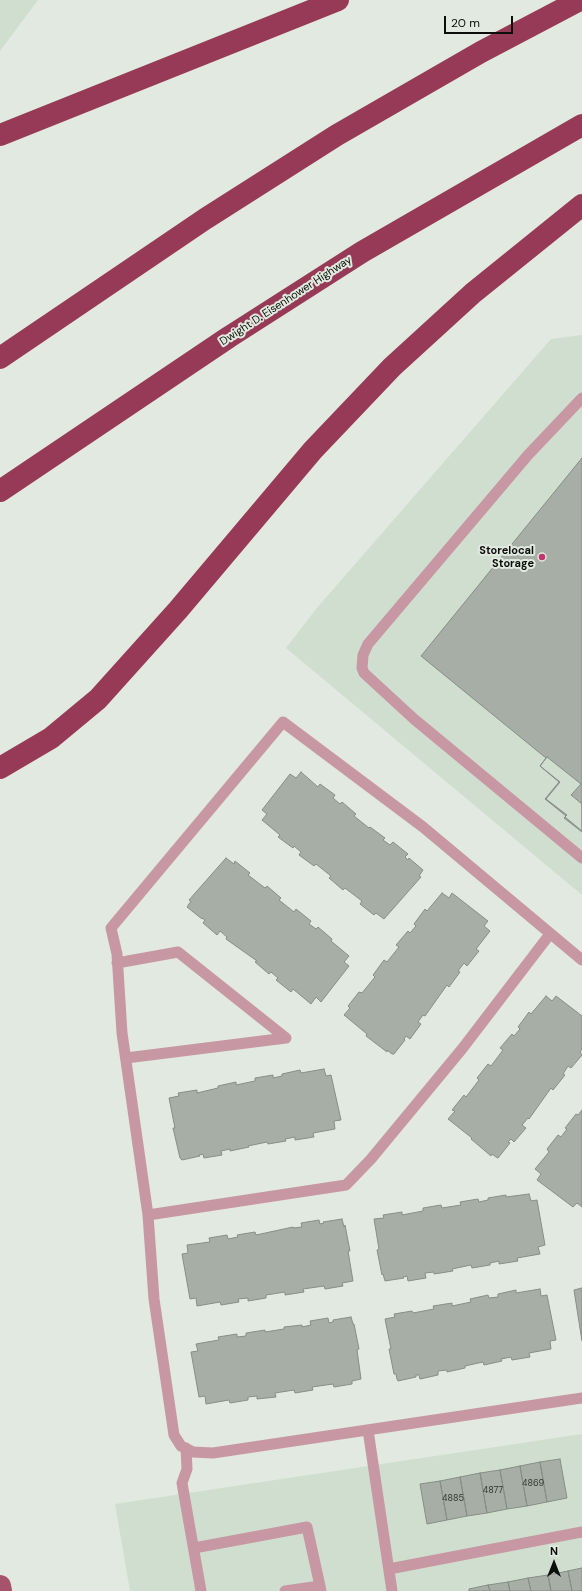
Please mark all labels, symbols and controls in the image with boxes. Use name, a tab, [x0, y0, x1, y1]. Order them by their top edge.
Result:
scale bar	[446, 8, 515, 34]
text: 20 m	[451, 15, 480, 31]
street label: Dwight D. Eisenhower Highway	[218, 253, 354, 349]
place label: Storelocal Storage	[479, 544, 534, 570]
marker: Storelocal Storage	[537, 552, 547, 562]
house number: 4869	[522, 1479, 544, 1489]
house number: 4877	[483, 1486, 503, 1496]
house number: 4885	[442, 1494, 464, 1504]
north arrow	[534, 1543, 574, 1583]
text: N	[550, 1544, 558, 1558]

